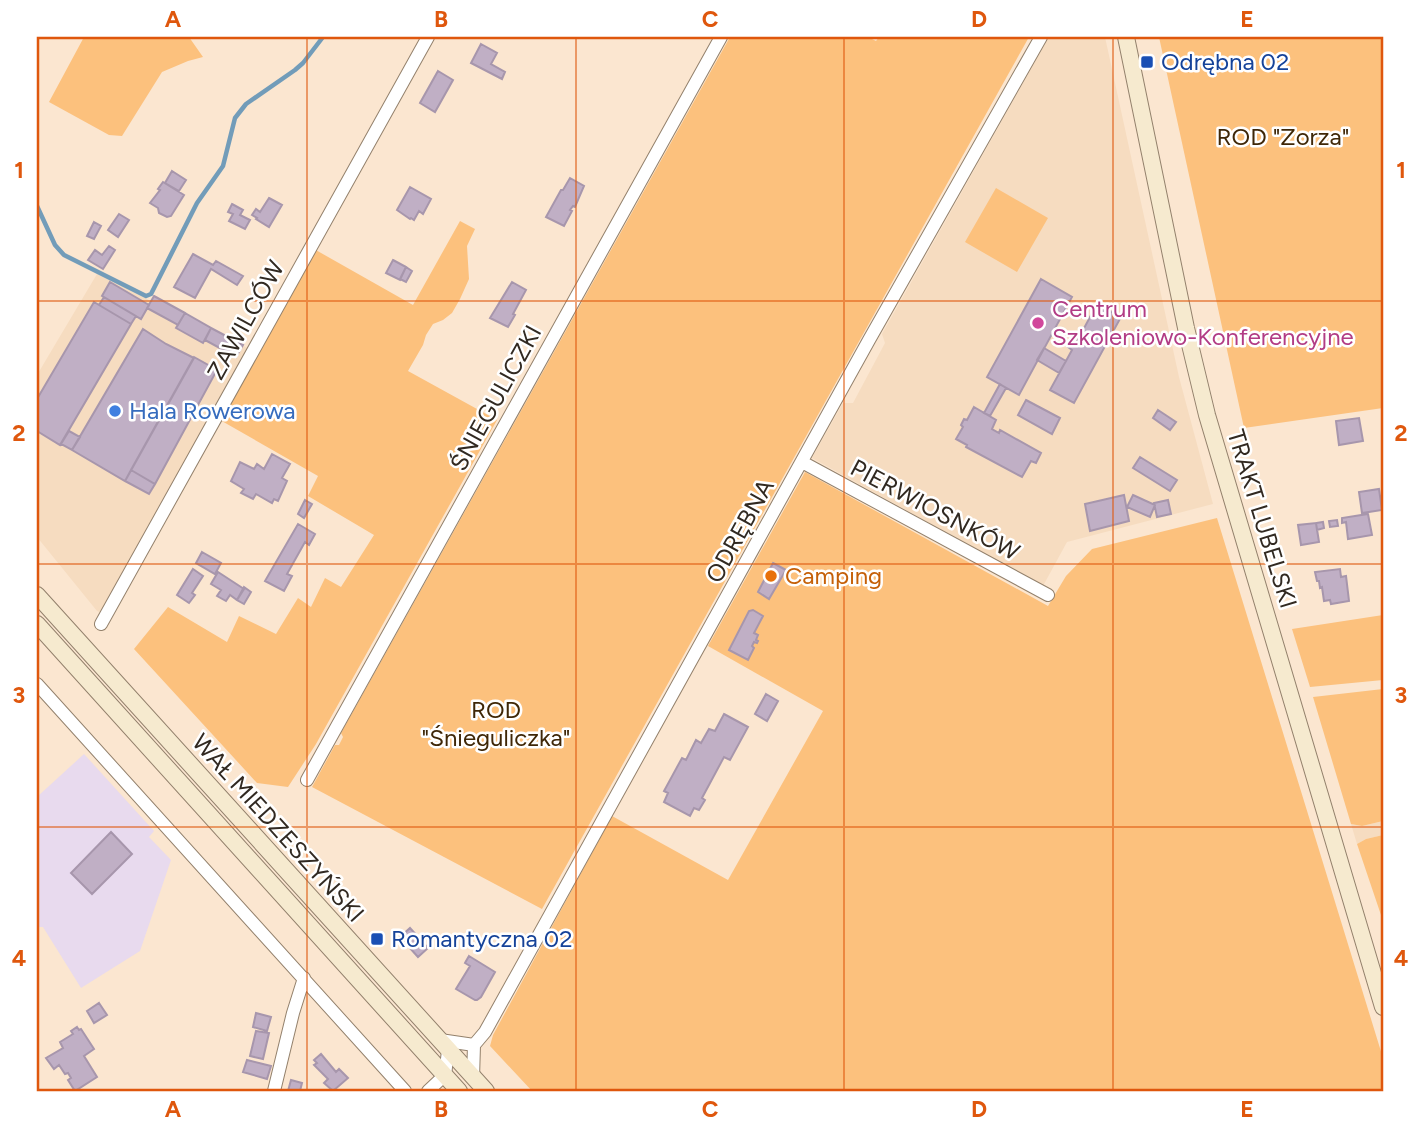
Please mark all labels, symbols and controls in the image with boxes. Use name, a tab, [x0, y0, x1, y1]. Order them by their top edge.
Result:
text: A	[165, 5, 182, 33]
text: B	[434, 5, 448, 33]
text: C	[702, 5, 719, 33]
text: D	[971, 5, 987, 33]
text: E	[1240, 5, 1254, 33]
place label: Odrębna 02	[1161, 47, 1289, 76]
marker: Odrębna 02	[1139, 54, 1155, 70]
park label: ROD "Zorza"	[1217, 122, 1349, 151]
text: 1	[14, 156, 24, 184]
text: 1	[1396, 156, 1406, 184]
street label: ZAWILCÓW	[201, 255, 290, 384]
place label: Centrum Szkoleniowo-Konferencyjne	[1052, 294, 1354, 351]
marker: Centrum Szkoleniowo-Konferencyjne	[1030, 315, 1046, 331]
street label: ŚNIEGULICZKI	[444, 320, 548, 476]
place label: Hala Rowerowa	[129, 396, 295, 425]
marker: Hala Rowerowa	[107, 403, 123, 419]
text: 2	[12, 419, 26, 447]
text: 2	[1394, 419, 1408, 447]
street label: TRAKT LUBELSKI	[1222, 426, 1303, 612]
street label: PIERWIOSNKÓW	[846, 453, 1025, 566]
street label: ODRĘBNA	[699, 473, 780, 588]
place label: Camping	[785, 561, 882, 590]
marker: Camping	[763, 568, 779, 584]
text: 3	[13, 681, 25, 709]
text: 3	[1395, 681, 1407, 709]
park label: ROD "Śnieguliczka"	[422, 695, 570, 752]
street label: WAŁ MIEDZESZYŃSKI	[186, 728, 370, 928]
place label: Romantyczna 02	[391, 924, 573, 953]
marker: Romantyczna 02	[369, 931, 385, 947]
text: 4	[12, 944, 26, 972]
text: 4	[1394, 944, 1408, 972]
text: A	[165, 1095, 182, 1123]
text: B	[434, 1095, 448, 1123]
text: C	[702, 1095, 719, 1123]
text: D	[971, 1095, 987, 1123]
text: E	[1240, 1095, 1254, 1123]

